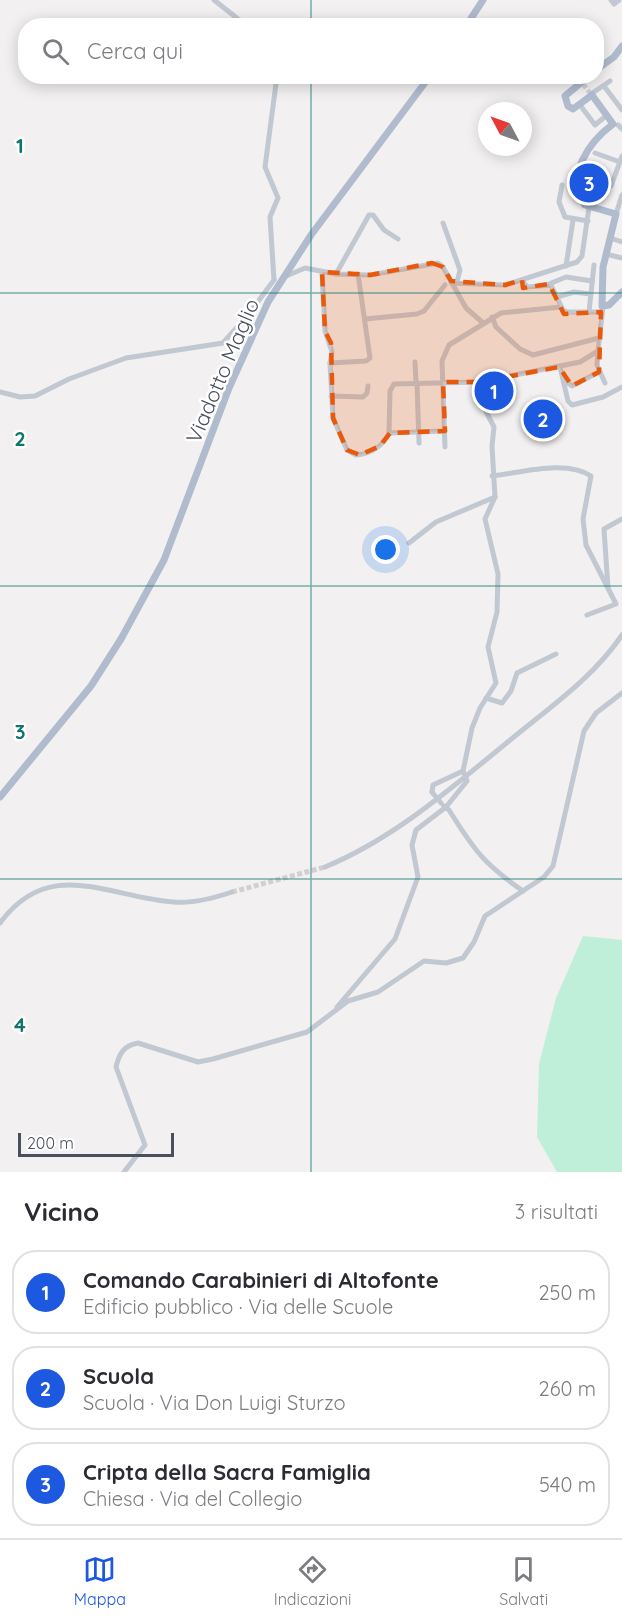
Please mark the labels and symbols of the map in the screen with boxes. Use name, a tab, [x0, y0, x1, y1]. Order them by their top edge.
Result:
north arrow	[478, 102, 532, 156]
text: 1	[16, 133, 24, 158]
pin: 3	[570, 160, 608, 206]
street label: Viadotto Maglio	[180, 294, 264, 447]
pin: 1	[474, 368, 514, 414]
pin: 2	[524, 396, 562, 442]
text: 2	[14, 426, 26, 451]
your location	[371, 535, 400, 564]
text: 3	[15, 719, 25, 744]
text: 4	[14, 1012, 26, 1037]
scale bar	[18, 1130, 174, 1158]

